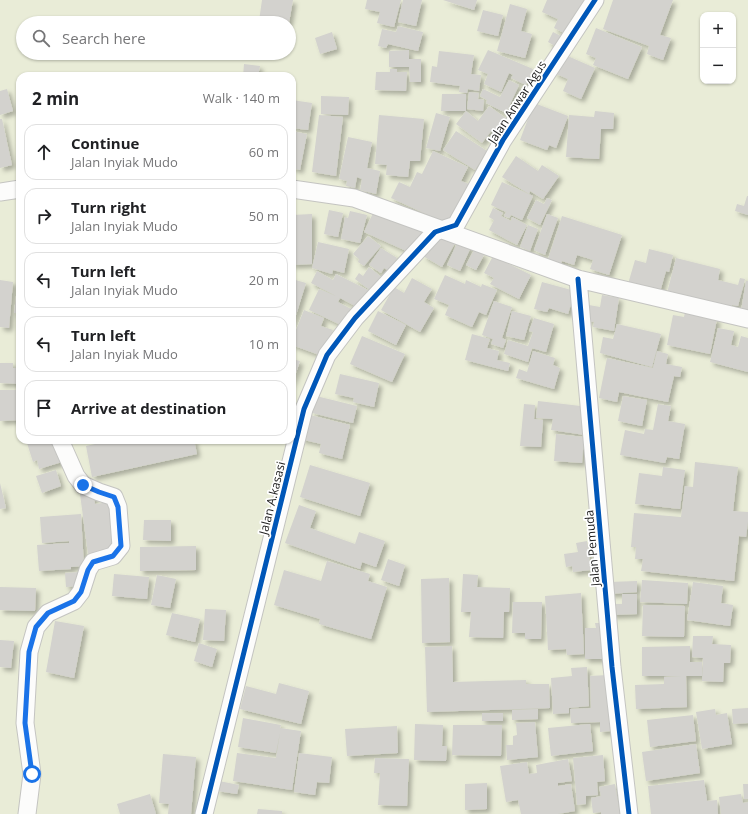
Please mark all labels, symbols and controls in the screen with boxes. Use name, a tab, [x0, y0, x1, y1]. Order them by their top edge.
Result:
map controls	[700, 12, 736, 84]
button: +	[700, 12, 736, 48]
search box	[16, 16, 296, 60]
icon: search	[30, 27, 52, 49]
text: Search here	[62, 28, 146, 48]
button: −	[700, 48, 736, 84]
street label: Jalan Anwar Agus	[483, 57, 550, 148]
text: 2 min	[32, 87, 79, 110]
text: Walk · 140 m	[203, 89, 280, 107]
text: Continue	[71, 133, 139, 153]
icon: ahead	[33, 141, 55, 163]
text: 60 m	[249, 143, 279, 161]
text: Jalan Inyiak Mudo	[71, 153, 178, 171]
text: Turn right	[71, 197, 146, 217]
icon: right	[33, 205, 55, 227]
text: 50 m	[249, 207, 279, 225]
text: Jalan Inyiak Mudo	[71, 217, 178, 235]
text: Turn left	[71, 261, 136, 281]
icon: left	[33, 269, 55, 291]
text: 20 m	[249, 271, 279, 289]
text: Jalan Inyiak Mudo	[71, 281, 178, 299]
text: Turn left	[71, 325, 136, 345]
icon: left	[33, 333, 55, 355]
text: 10 m	[249, 335, 279, 353]
text: Jalan Inyiak Mudo	[71, 345, 178, 363]
icon: arrive	[33, 397, 55, 419]
text: Arrive at destination	[71, 398, 226, 418]
street label: Jalan A.kasasi	[254, 460, 289, 537]
route end	[74, 476, 92, 494]
street label: Jalan Pemuda	[580, 509, 604, 588]
route start	[23, 765, 41, 783]

